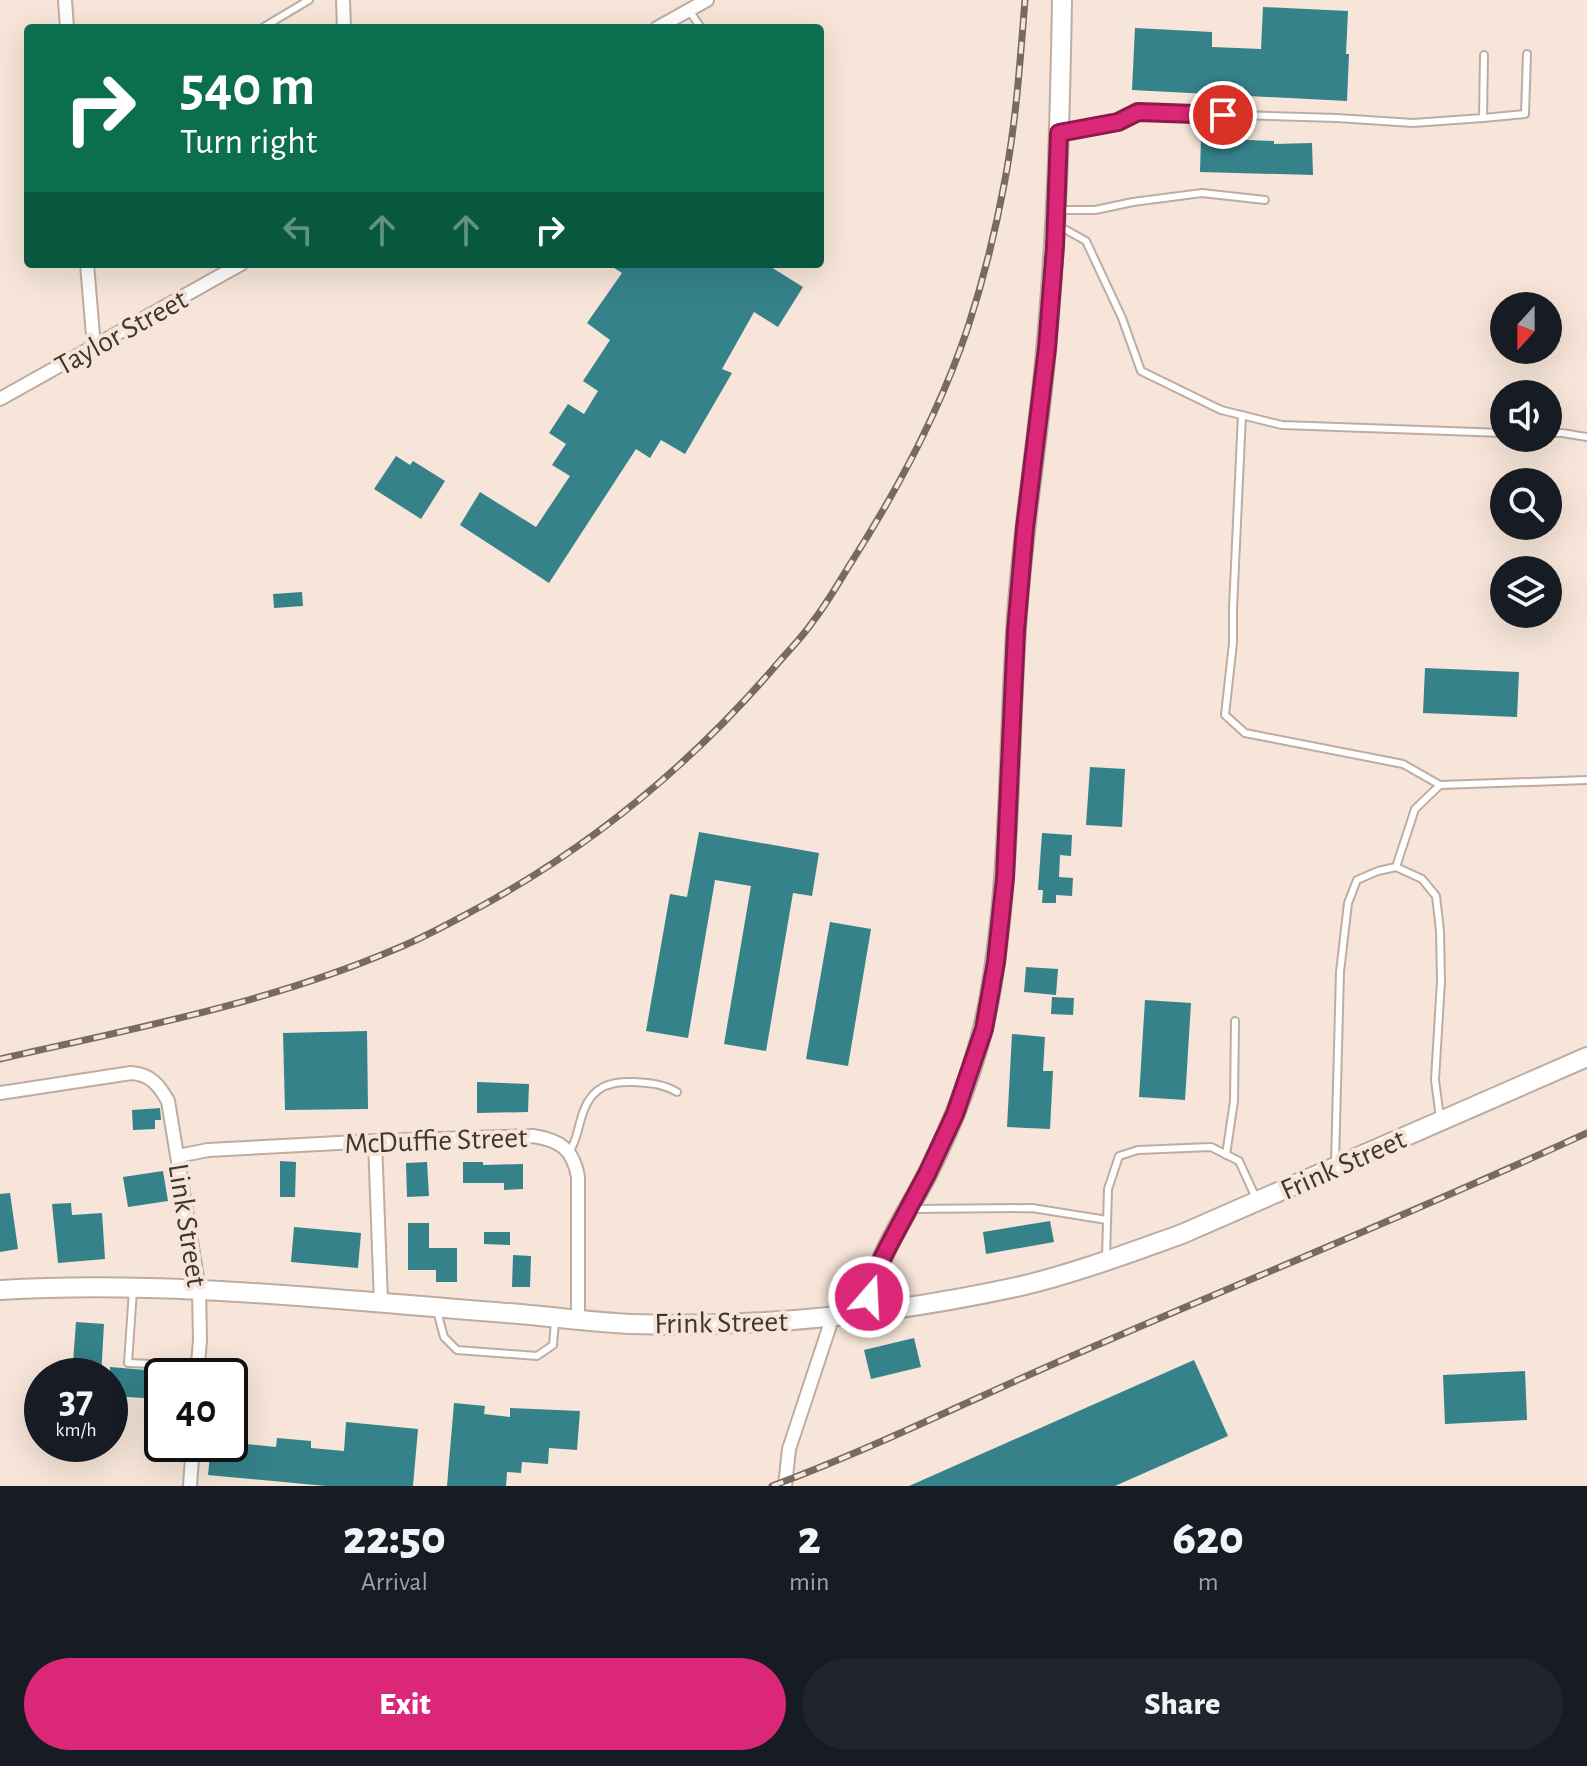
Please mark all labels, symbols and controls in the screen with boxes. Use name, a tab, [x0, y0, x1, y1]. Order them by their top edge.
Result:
icon: right	[48, 56, 152, 160]
text: 540 m	[180, 59, 315, 115]
pin	[1189, 81, 1257, 149]
icon: arrive	[1201, 93, 1245, 137]
text: Turn right	[180, 124, 317, 160]
icon: left	[276, 208, 320, 252]
icon: ahead	[360, 208, 404, 252]
icon: ahead	[444, 208, 488, 252]
icon: right	[528, 208, 572, 252]
street label: Taylor Street	[50, 284, 193, 381]
north arrow	[1490, 292, 1562, 364]
map controls	[1490, 292, 1562, 628]
button: sound	[1490, 380, 1562, 452]
button: search	[1490, 468, 1562, 540]
button: layers	[1490, 556, 1562, 628]
street label: McDuffie Street	[344, 1123, 529, 1159]
street label: Frink Street	[1276, 1124, 1411, 1206]
street label: Link Street	[162, 1161, 212, 1289]
position arrow	[827, 1255, 911, 1339]
street label: Frink Street	[654, 1307, 788, 1339]
speed limit sign: 40	[144, 1358, 248, 1462]
text: 37	[59, 1380, 93, 1420]
text: km/h	[55, 1420, 97, 1440]
text: 22:50	[343, 1515, 446, 1563]
text: 2	[798, 1515, 821, 1563]
text: 620	[1173, 1515, 1244, 1563]
text: Arrival	[361, 1569, 428, 1595]
text: min	[789, 1569, 830, 1595]
text: m	[1198, 1569, 1219, 1595]
button: Exit	[24, 1658, 786, 1750]
button: Share	[802, 1658, 1563, 1750]

